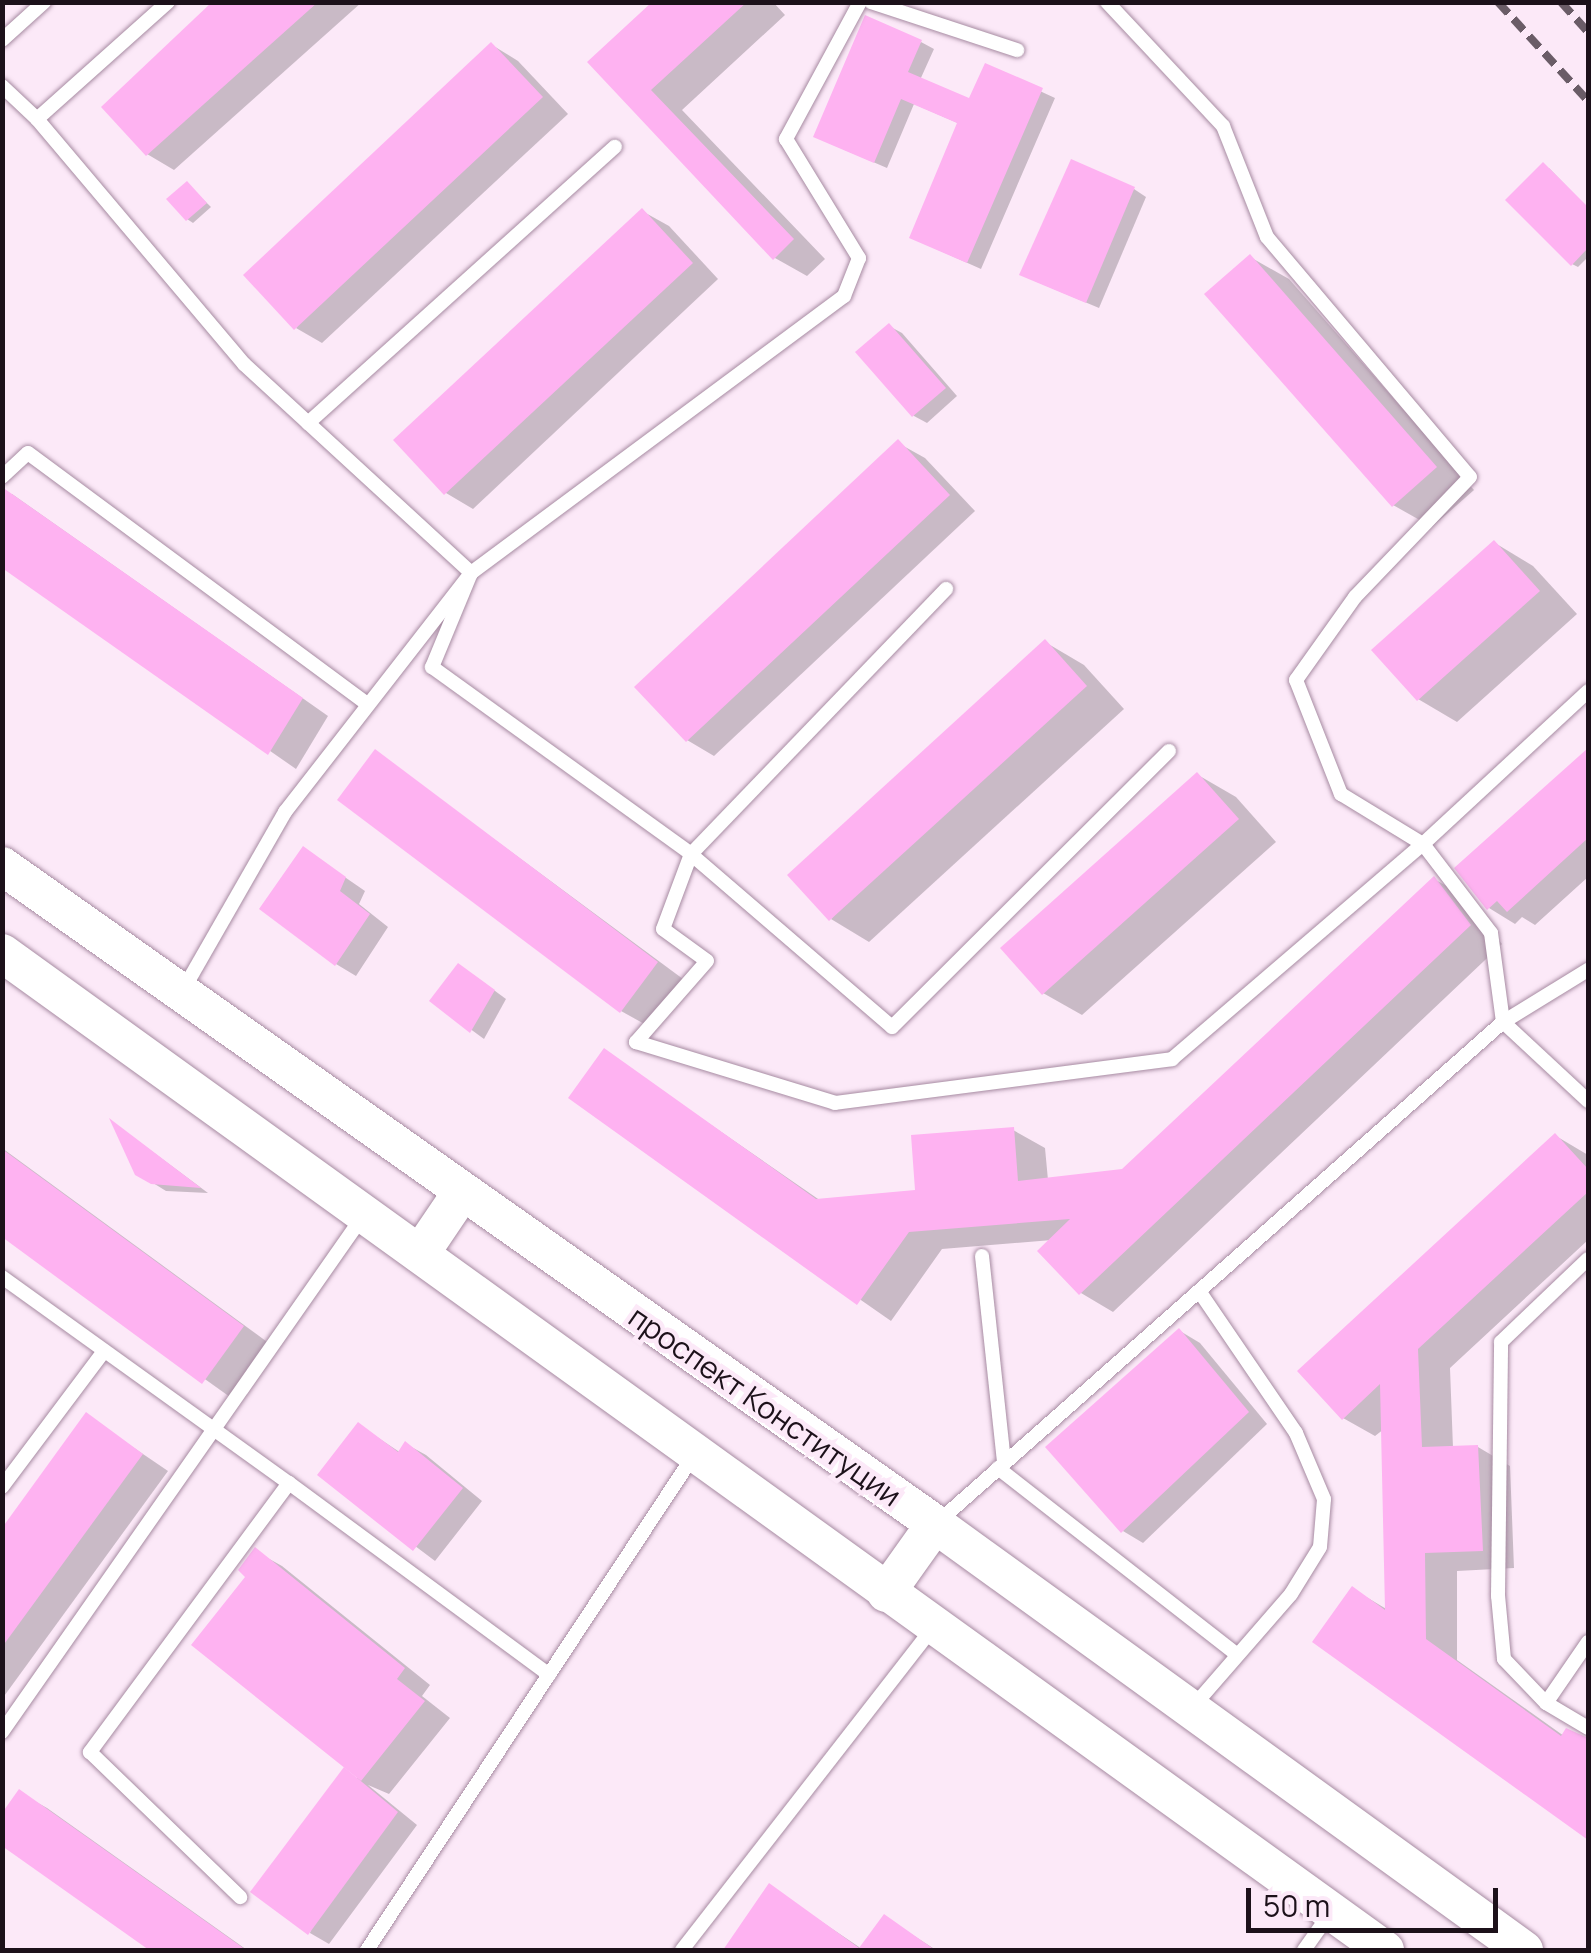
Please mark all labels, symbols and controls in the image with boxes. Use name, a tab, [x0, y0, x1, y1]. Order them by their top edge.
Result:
street label: проспект Конституции	[622, 1298, 908, 1514]
scale bar	[1251, 1868, 1504, 1930]
text: 50 m	[1263, 1885, 1330, 1926]

